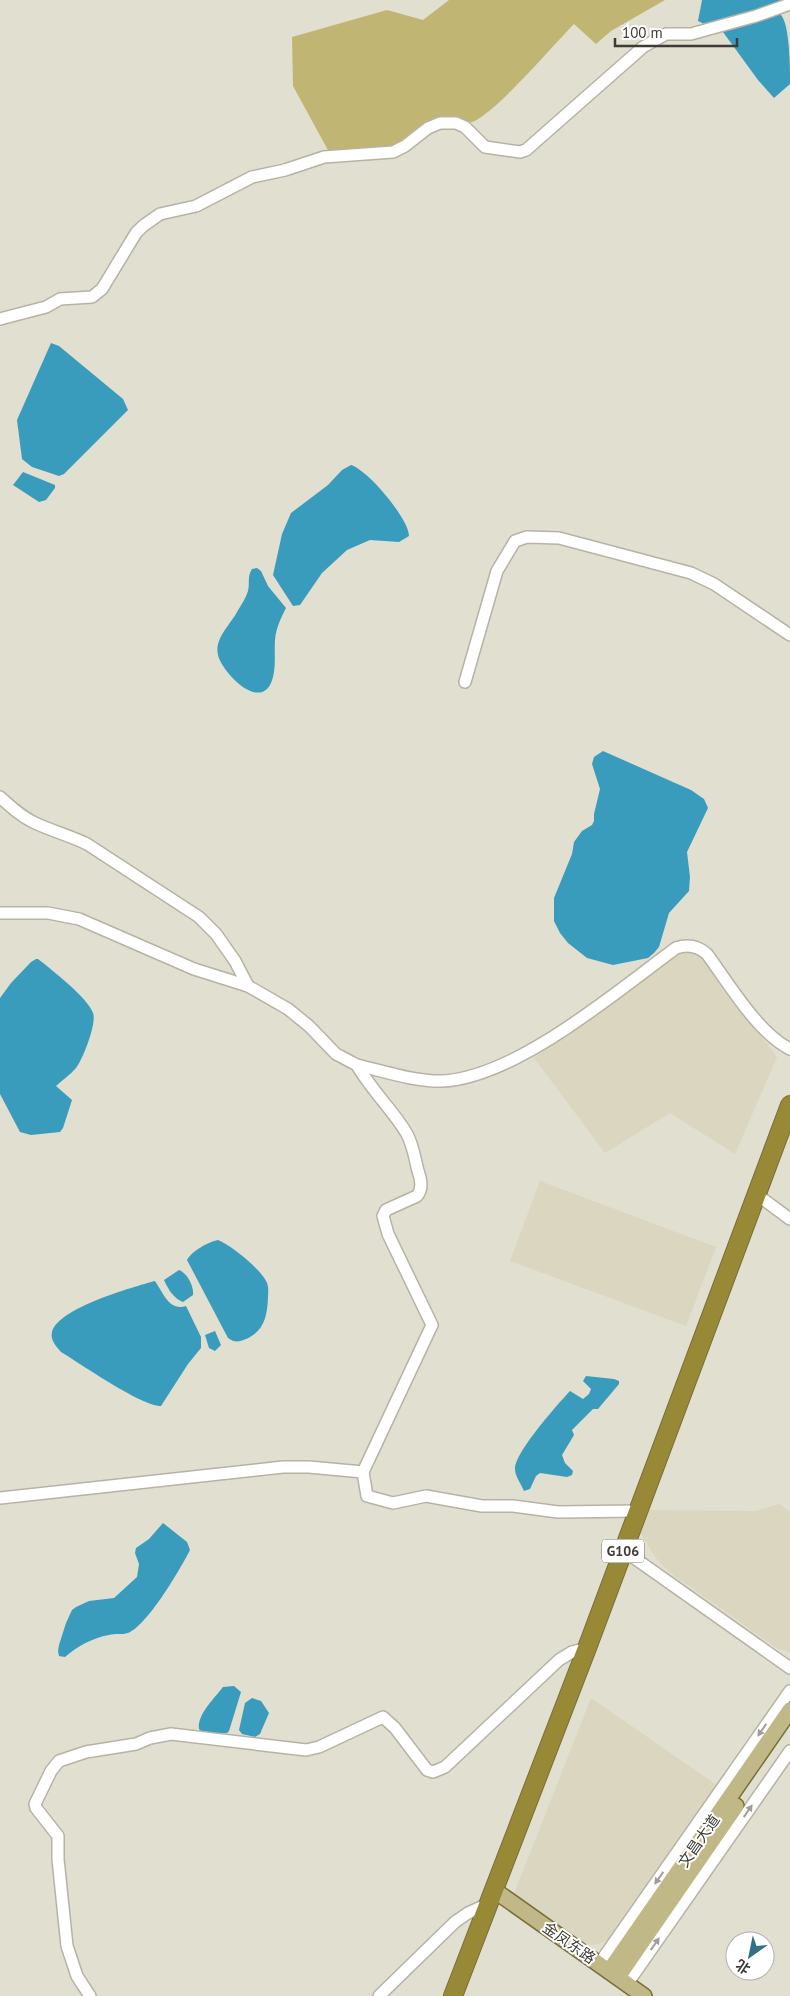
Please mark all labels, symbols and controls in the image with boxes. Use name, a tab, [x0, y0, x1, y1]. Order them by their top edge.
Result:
scale bar	[615, 15, 738, 47]
text: 100 m	[622, 23, 663, 42]
road number: G106	[602, 1540, 644, 1562]
one-way arrow	[757, 1724, 767, 1737]
one-way arrow	[743, 1804, 753, 1818]
street label: 文昌大道	[674, 1811, 724, 1871]
one-way arrow	[654, 1871, 664, 1885]
street label: 金凤东路	[539, 1918, 599, 1968]
north arrow	[725, 1931, 775, 1981]
one-way arrow	[650, 1937, 660, 1951]
text: 北	[732, 1956, 754, 1978]

